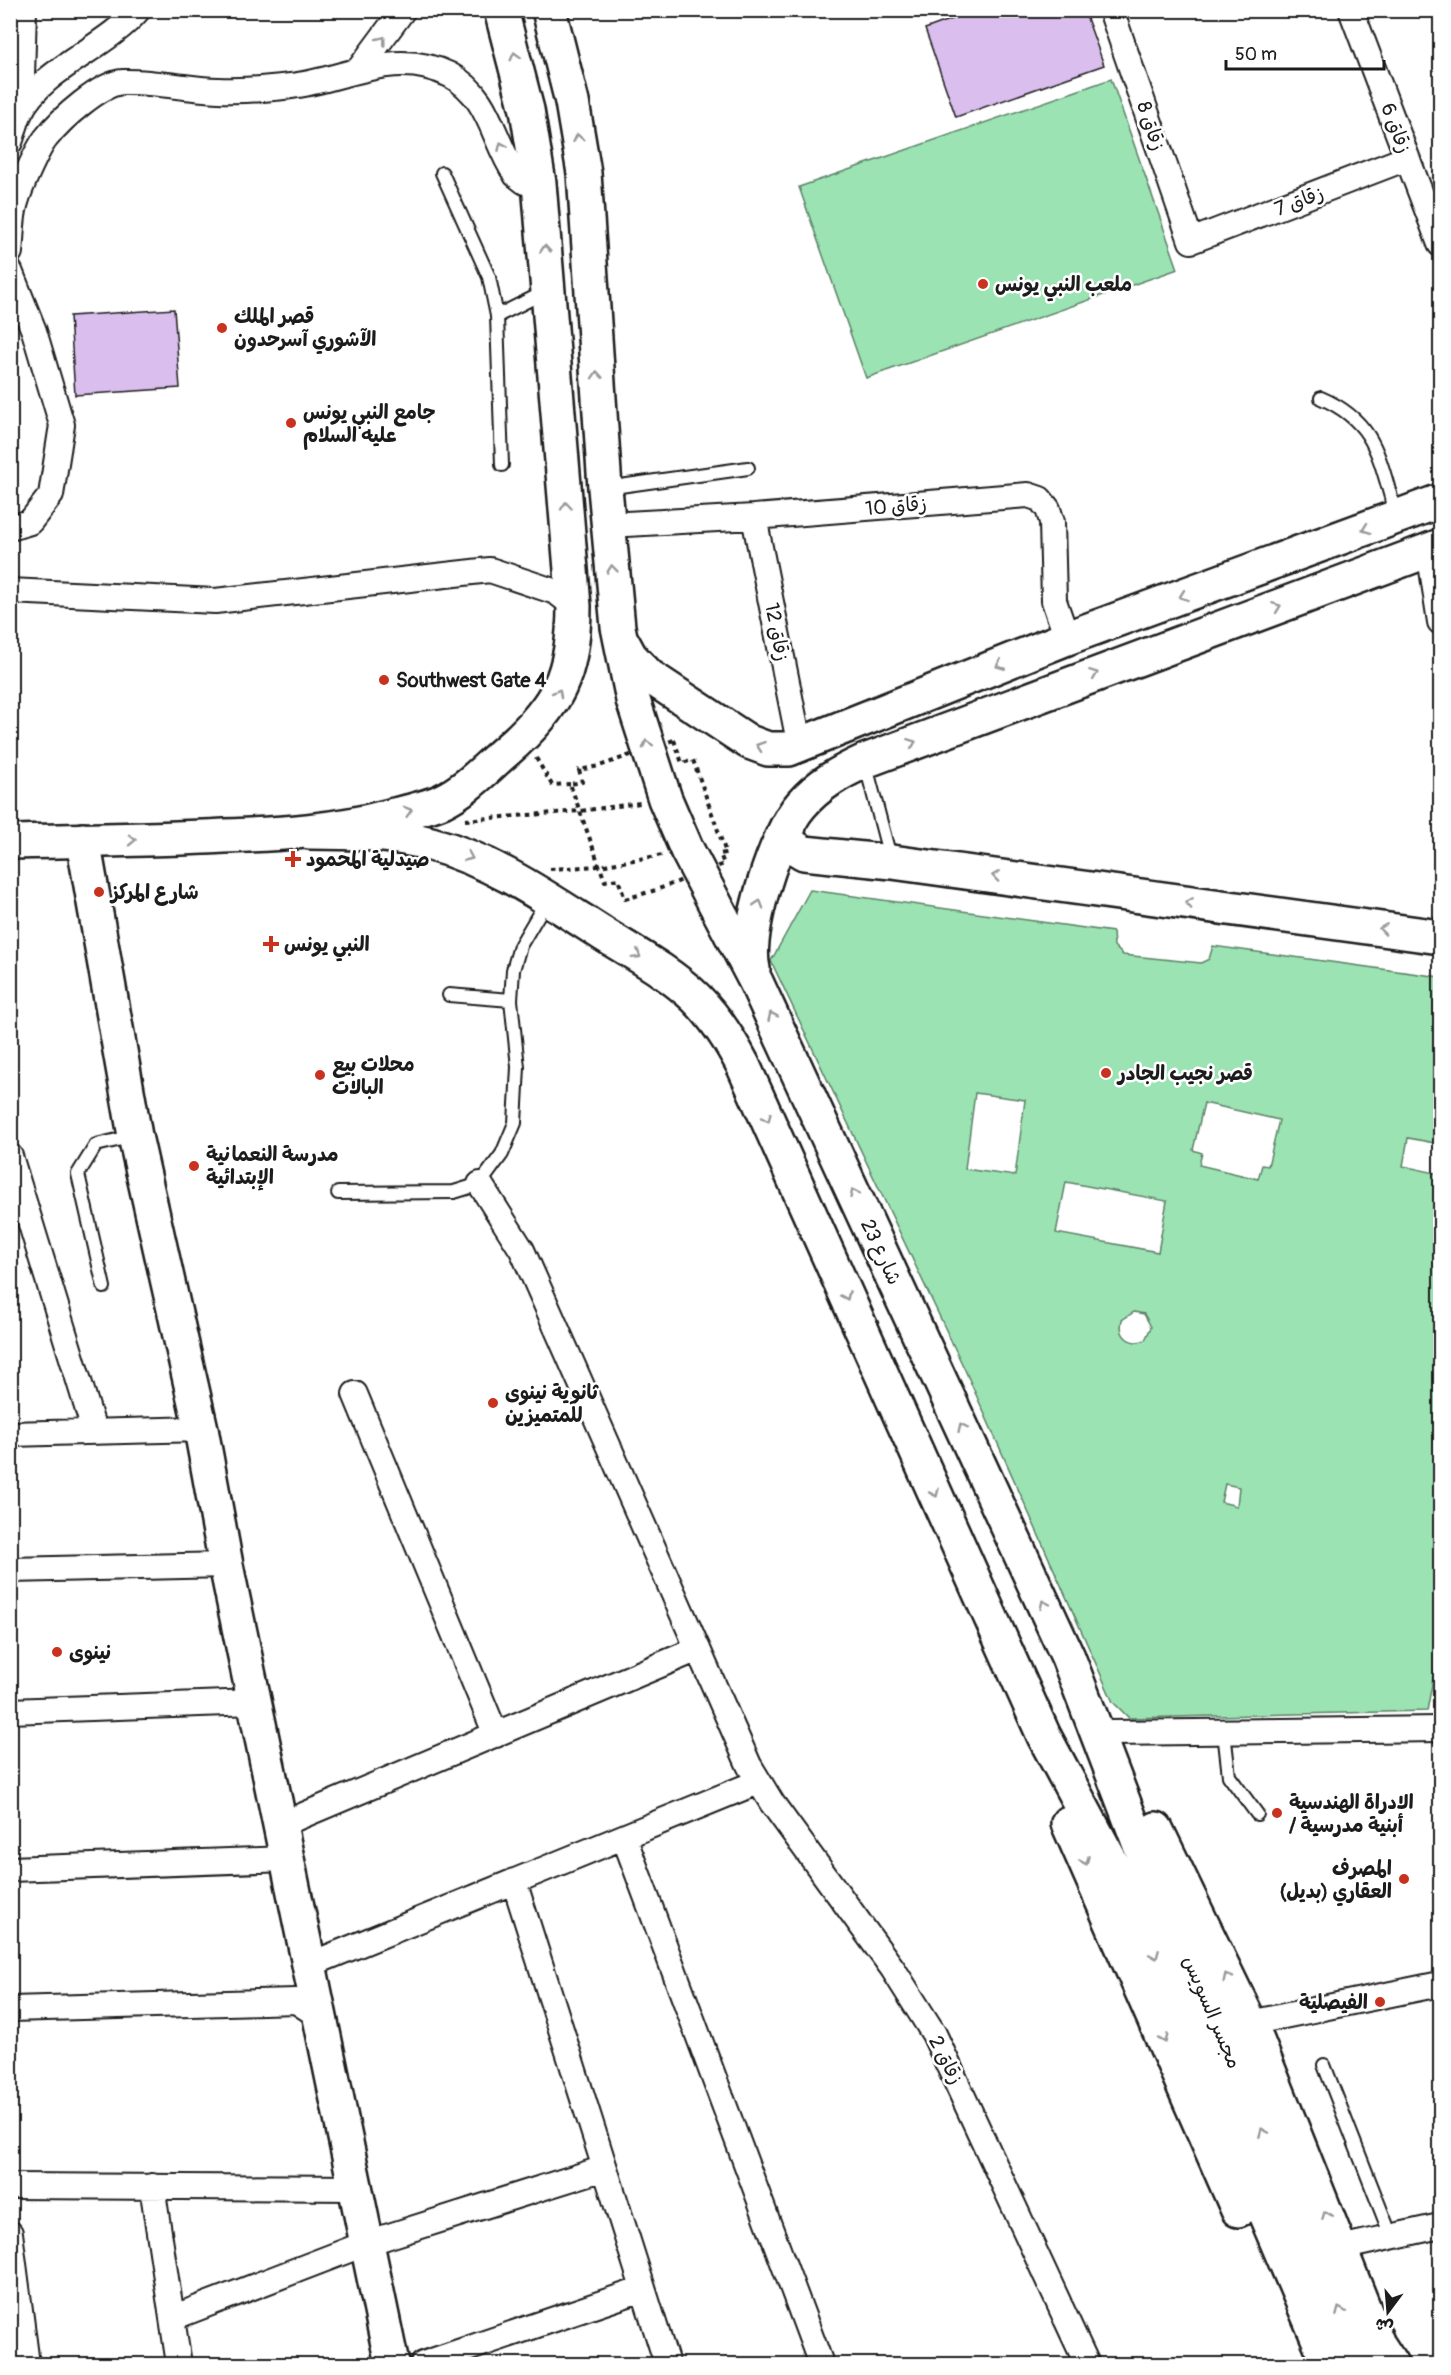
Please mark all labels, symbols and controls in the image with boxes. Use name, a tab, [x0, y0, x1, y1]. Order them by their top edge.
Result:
scale bar	[1226, 33, 1384, 71]
one-way arrow	[375, 35, 386, 46]
text: 50 m	[1235, 43, 1277, 66]
one-way arrow	[509, 52, 522, 62]
street label: زقاق 8	[1131, 98, 1171, 154]
street label: زقاق 6	[1375, 99, 1417, 157]
one-way arrow	[572, 134, 585, 144]
one-way arrow	[498, 141, 510, 152]
street label: زقاق 7	[1271, 180, 1327, 222]
one-way arrow	[539, 244, 552, 253]
place label: ملعب النبي يونس	[995, 272, 1132, 302]
marker: ملعب النبي يونس	[976, 277, 990, 291]
place label: قصر الملك الآشوري آسرحدون	[234, 304, 376, 355]
marker: قصر الملك الآشوري آسرحدون	[215, 321, 229, 335]
one-way arrow	[591, 370, 604, 379]
place label: جامع النبي يونس عليه السلام	[303, 400, 436, 450]
marker: جامع النبي يونس عليه السلام	[284, 416, 298, 430]
street label: زقاق 10	[864, 491, 928, 521]
one-way arrow	[560, 501, 573, 510]
one-way arrow	[1361, 522, 1372, 535]
one-way arrow	[606, 564, 619, 574]
one-way arrow	[1178, 588, 1189, 601]
street label: زقاق 12	[759, 601, 795, 663]
one-way arrow	[1271, 601, 1282, 614]
one-way arrow	[996, 658, 1007, 670]
place label: Southwest Gate 4	[396, 668, 547, 693]
one-way arrow	[1088, 669, 1099, 681]
marker: Southwest Gate 4	[377, 673, 391, 687]
one-way arrow	[551, 689, 562, 699]
one-way arrow	[906, 738, 917, 750]
one-way arrow	[642, 739, 654, 750]
one-way arrow	[755, 741, 765, 753]
one-way arrow	[402, 806, 413, 818]
one-way arrow	[127, 834, 136, 846]
place label: صيدلية المحمود	[306, 847, 429, 872]
marker: صيدلية المحمود	[284, 850, 302, 868]
one-way arrow	[463, 850, 474, 862]
one-way arrow	[992, 871, 1001, 883]
place label: شارع المركز	[109, 880, 199, 906]
marker: شارع المركز	[92, 885, 106, 899]
one-way arrow	[1185, 897, 1194, 909]
one-way arrow	[752, 899, 764, 910]
one-way arrow	[1378, 924, 1387, 936]
place label: النبي يونس	[284, 932, 370, 962]
marker: النبي يونس	[262, 935, 280, 953]
one-way arrow	[631, 948, 641, 960]
one-way arrow	[767, 1011, 779, 1022]
place label: محلات بيع البالات	[332, 1052, 415, 1100]
place label: قصر نجيب الجادر	[1116, 1061, 1253, 1086]
marker: قصر نجيب الجادر	[1099, 1066, 1113, 1080]
marker: محلات بيع البالات	[313, 1068, 327, 1082]
one-way arrow	[759, 1112, 771, 1123]
place label: مدرسة النعمانية الإبتدائية	[206, 1142, 339, 1191]
marker: مدرسة النعمانية الإبتدائية	[187, 1159, 201, 1173]
one-way arrow	[849, 1188, 861, 1199]
street label: شارع 23	[854, 1215, 907, 1289]
one-way arrow	[839, 1290, 851, 1301]
place label: ثانوية نينوى للمتميزين	[505, 1380, 599, 1428]
marker: ثانوية نينوى للمتميزين	[486, 1396, 500, 1410]
one-way arrow	[957, 1422, 969, 1433]
one-way arrow	[927, 1487, 939, 1498]
one-way arrow	[1039, 1599, 1051, 1610]
place label: نينوى	[69, 1640, 111, 1666]
marker: نينوى	[50, 1645, 64, 1659]
place label: الادراة الهندسية / أبنية مدرسية	[1289, 1790, 1414, 1838]
marker: الادراة الهندسية / أبنية مدرسية	[1270, 1806, 1284, 1820]
one-way arrow	[1078, 1855, 1090, 1866]
place label: المصرف العقاري (بديل)	[1279, 1856, 1392, 1907]
marker: المصرف العقاري (بديل)	[1397, 1872, 1411, 1886]
one-way arrow	[1147, 1948, 1159, 1959]
street label: مجسر السويس	[1177, 1952, 1247, 2072]
one-way arrow	[1223, 1972, 1235, 1983]
place label: الفيصلية	[1299, 1990, 1368, 2015]
marker: الفيصلية	[1373, 1995, 1387, 2009]
street label: زقاق 2	[923, 2031, 969, 2089]
one-way arrow	[1157, 2033, 1169, 2044]
one-way arrow	[1258, 2127, 1270, 2138]
one-way arrow	[1321, 2210, 1333, 2221]
north arrow	[1358, 2282, 1418, 2342]
one-way arrow	[1335, 2306, 1347, 2317]
text: ش	[1373, 2313, 1395, 2337]

